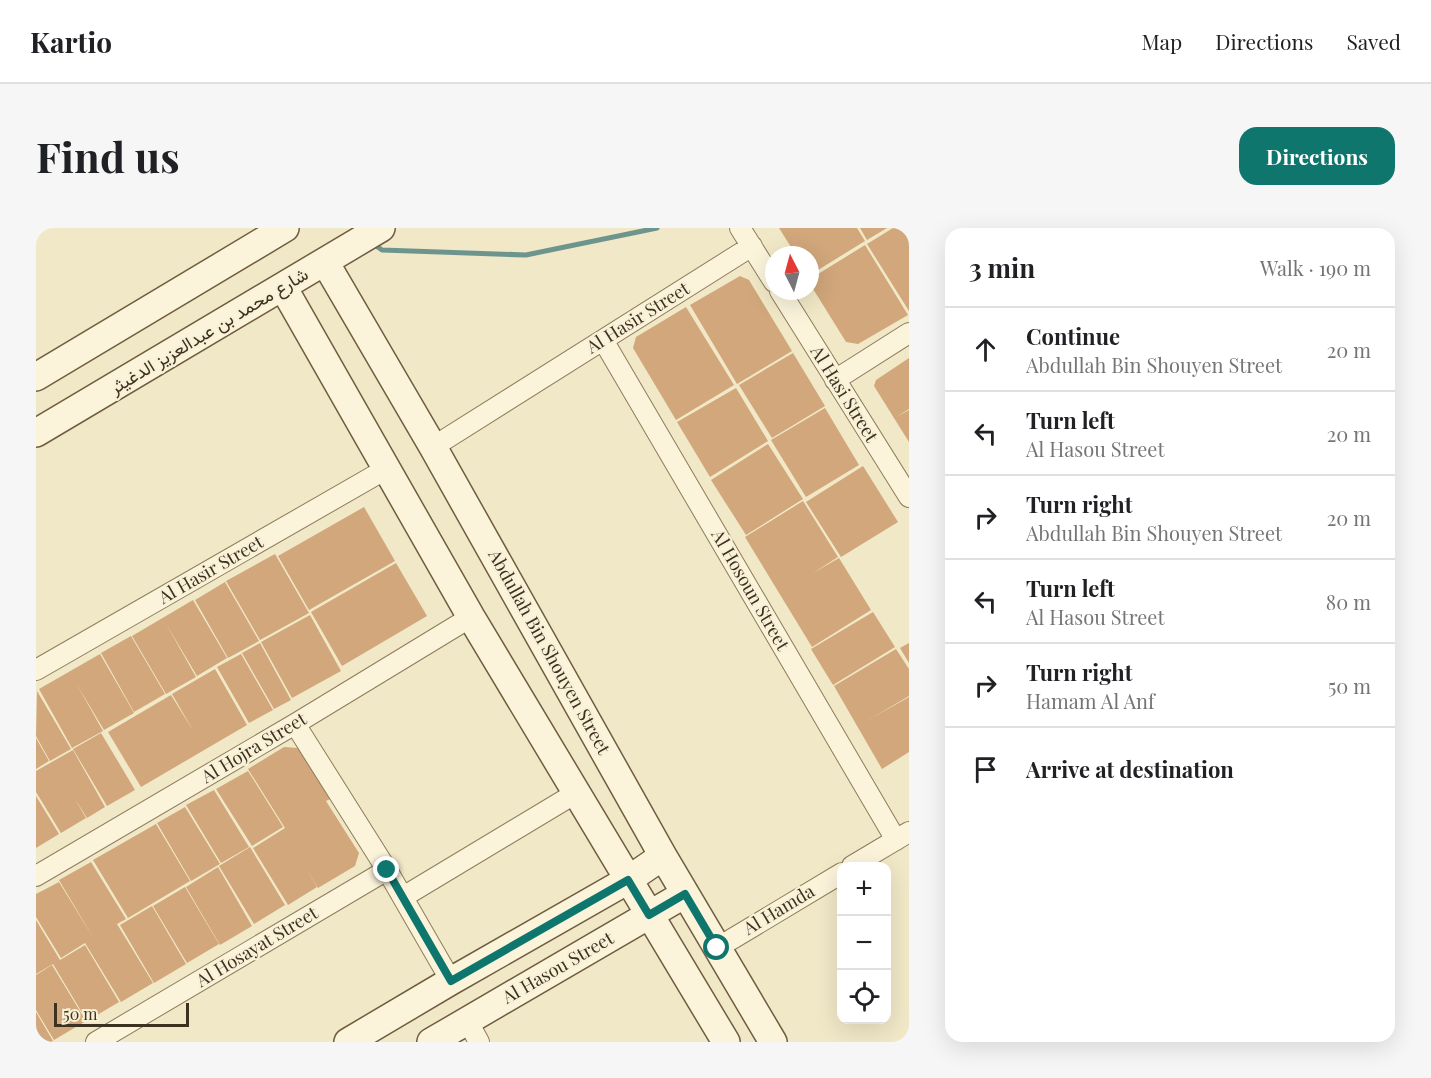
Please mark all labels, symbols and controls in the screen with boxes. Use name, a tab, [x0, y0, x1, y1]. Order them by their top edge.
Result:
text: Kartio	[30, 23, 112, 60]
text: Map	[1141, 27, 1182, 55]
text: Directions	[1215, 27, 1313, 55]
text: Saved	[1346, 27, 1401, 55]
button: Directions	[1239, 127, 1395, 185]
text: Find us	[36, 128, 180, 184]
north arrow	[765, 246, 819, 300]
text: 3 min	[969, 250, 1035, 285]
text: Walk · 190 m	[1260, 254, 1371, 281]
street label: شارع محمد بن عبدالعزيز الدغيثر	[104, 261, 313, 400]
street label: Al Hasir Street	[581, 276, 694, 359]
text: Continue	[1026, 321, 1120, 351]
icon: ahead	[969, 333, 1002, 366]
text: 20 m	[1327, 336, 1371, 363]
street label: Al Hasi Street	[805, 340, 884, 447]
text: Abdullah Bin Shouyen Street	[1026, 351, 1282, 378]
text: Turn left	[1026, 405, 1115, 435]
icon: left	[969, 417, 1002, 450]
text: 20 m	[1327, 420, 1371, 447]
text: Al Hasou Street	[1026, 435, 1165, 462]
text: Turn right	[1026, 489, 1132, 519]
icon: right	[969, 501, 1002, 534]
text: 20 m	[1327, 504, 1371, 531]
text: Abdullah Bin Shouyen Street	[1026, 519, 1282, 546]
street label: Al Hosoun Street	[706, 524, 796, 655]
street label: Al Hasir Street	[153, 529, 268, 609]
street label: Abdullah Bin Shouyen Street	[483, 544, 617, 759]
text: Turn left	[1026, 573, 1115, 603]
icon: left	[969, 585, 1002, 618]
text: 80 m	[1326, 588, 1371, 615]
text: Al Hasou Street	[1026, 603, 1165, 630]
text: Turn right	[1026, 657, 1132, 687]
icon: right	[969, 669, 1002, 702]
text: 50 m	[1328, 672, 1371, 699]
text: Hamam Al Anf	[1026, 687, 1155, 714]
street label: Al Hojra Street	[196, 706, 311, 788]
icon: arrive	[969, 753, 1002, 786]
text: Arrive at destination	[1026, 754, 1234, 784]
route end	[373, 856, 399, 882]
map controls	[837, 862, 891, 1024]
button: +	[837, 862, 891, 916]
street label: Al Hamda	[738, 879, 818, 940]
street label: Al Hosayat Street	[190, 900, 322, 992]
button: −	[837, 916, 891, 970]
street label: Al Hasou Street	[497, 925, 618, 1009]
route start	[703, 934, 729, 960]
button: locate	[837, 970, 891, 1024]
scale bar	[54, 1000, 189, 1028]
text: 50 m	[63, 1003, 97, 1024]

